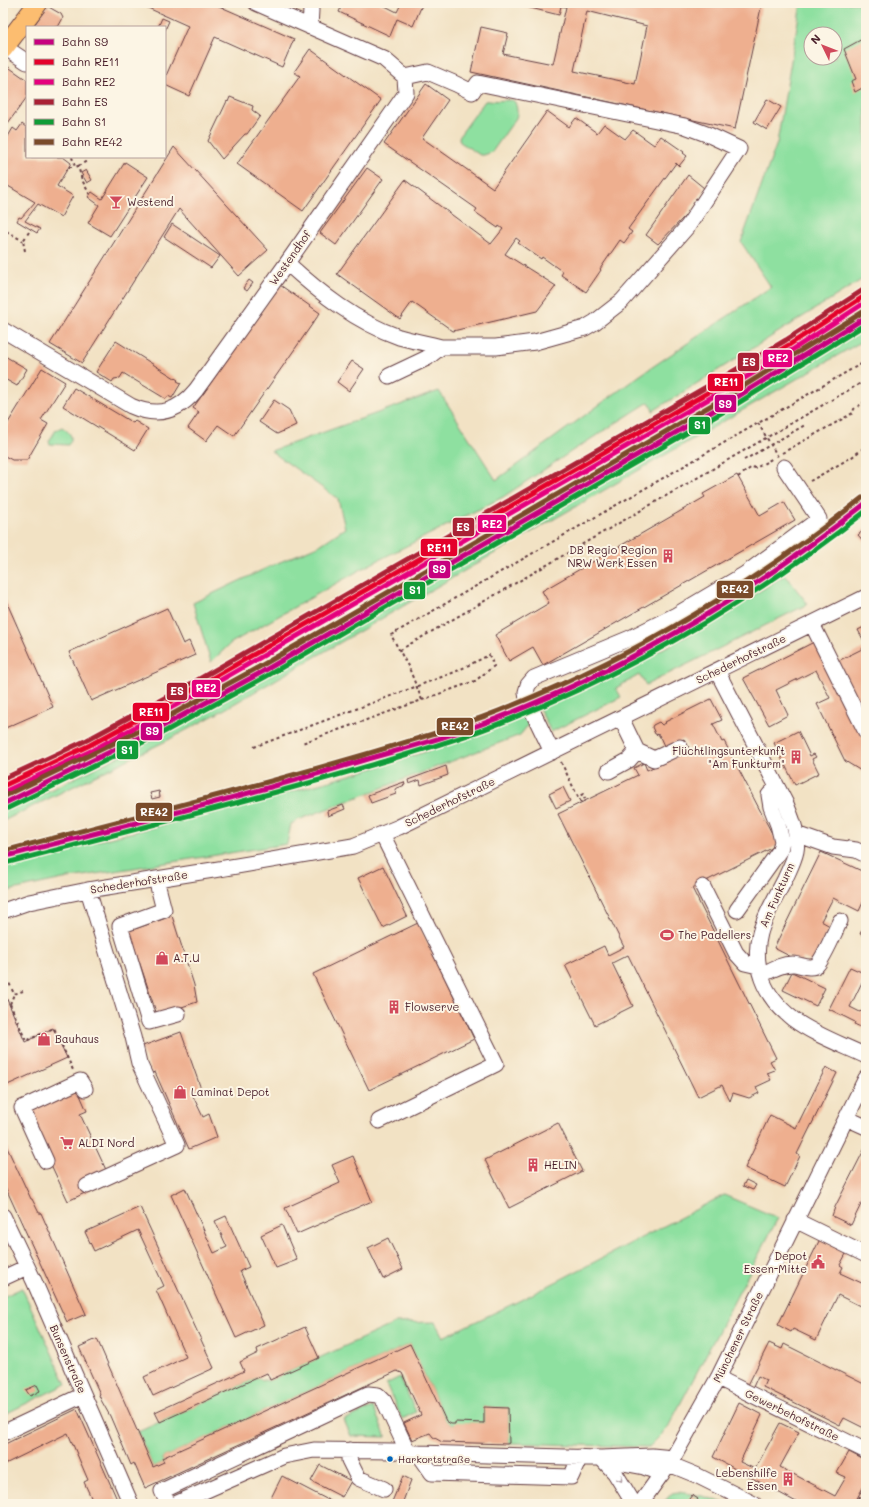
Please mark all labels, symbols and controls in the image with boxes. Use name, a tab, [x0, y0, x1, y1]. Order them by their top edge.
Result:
legend	[26, 26, 166, 158]
north arrow	[803, 26, 843, 66]
text: N	[807, 31, 824, 47]
text: Bahn S9	[62, 33, 108, 49]
text: Bahn RE11	[62, 53, 119, 69]
text: Bahn RE2	[62, 73, 115, 89]
text: Bahn ES	[62, 93, 108, 109]
text: Bahn S1	[62, 113, 106, 129]
text: Bahn RE42	[62, 133, 122, 149]
bar icon: Westend	[108, 194, 124, 210]
place label: Westend	[127, 194, 174, 209]
street label: Westendhof	[265, 227, 314, 288]
line badge: RE2	[762, 349, 793, 368]
text: RE2	[768, 350, 788, 365]
line badge: ES	[737, 352, 760, 372]
text: ES	[742, 354, 756, 369]
line badge: RE11	[707, 373, 744, 392]
text: RE11	[714, 374, 738, 389]
line badge: S9	[714, 394, 737, 413]
text: S9	[718, 396, 732, 411]
line badge: S1	[688, 416, 711, 435]
text: S1	[694, 417, 706, 432]
line badge: RE2	[477, 514, 507, 533]
text: RE2	[482, 516, 502, 531]
line badge: ES	[452, 517, 475, 537]
text: ES	[456, 519, 470, 534]
line badge: RE11	[420, 538, 458, 557]
text: RE11	[427, 540, 451, 555]
place label: DB Regio Region NRW Werk Essen	[567, 542, 657, 570]
building icon: DB Regio Region NRW Werk Essen	[660, 548, 676, 564]
line badge: S9	[428, 560, 451, 579]
text: S9	[432, 561, 446, 576]
line badge: RE42	[716, 580, 754, 599]
line badge: S1	[403, 581, 426, 600]
text: RE42	[721, 581, 749, 596]
text: S1	[409, 582, 421, 597]
street label: Schederhofstraße	[693, 630, 788, 687]
line badge: RE2	[191, 679, 221, 698]
text: RE2	[196, 680, 216, 695]
line badge: ES	[166, 682, 188, 701]
text: ES	[170, 683, 184, 698]
line badge: RE11	[132, 702, 170, 722]
text: RE11	[139, 704, 163, 719]
line badge: RE42	[436, 717, 474, 736]
text: RE42	[441, 718, 469, 733]
line badge: S9	[140, 722, 163, 741]
text: S9	[145, 723, 159, 738]
line badge: S1	[116, 740, 139, 760]
text: S1	[121, 742, 133, 757]
place label: Flüchtlingsunterkunft "Am Funkturm"	[672, 743, 785, 771]
building icon: Flüchtlingsunterkunft "Am Funkturm"	[788, 749, 804, 765]
street label: Schederhofstraße	[402, 773, 497, 830]
line badge: RE42	[135, 802, 173, 822]
text: RE42	[140, 804, 168, 819]
street label: Am Funkturm	[756, 860, 797, 929]
street label: Schederhofstraße	[89, 866, 189, 897]
sports icon: The Padellers	[659, 927, 675, 943]
place label: The Padellers	[678, 927, 751, 942]
shop icon: A.T.U	[154, 950, 170, 966]
place label: A.T.U	[173, 950, 200, 965]
building icon: Flowserve	[386, 999, 402, 1015]
place label: Flowserve	[405, 999, 459, 1014]
shop icon: Bauhaus	[36, 1031, 52, 1047]
place label: Bauhaus	[55, 1031, 99, 1046]
shop icon: Laminat Depot	[172, 1084, 188, 1100]
place label: Laminat Depot	[191, 1084, 270, 1099]
supermarket icon: ALDI Nord	[59, 1135, 75, 1151]
place label: ALDI Nord	[78, 1135, 134, 1150]
building icon: HELIN	[525, 1157, 541, 1173]
place label: HELIN	[544, 1157, 577, 1172]
place label: Depot Essen-Mitte	[744, 1248, 807, 1276]
public building icon: Depot Essen-Mitte	[810, 1254, 826, 1270]
street label: Münchener Straße	[709, 1289, 766, 1385]
street label: Bunsenstraße	[47, 1322, 90, 1396]
street label: Gewerbehofstraße	[743, 1385, 842, 1444]
place label: Harkortstraße	[398, 1452, 470, 1466]
marker: Harkortstraße	[385, 1454, 395, 1464]
place label: Lebenshilfe Essen	[716, 1465, 777, 1493]
building icon: Lebenshilfe Essen	[780, 1471, 796, 1487]
one-way arrow	[615, 1475, 622, 1482]

